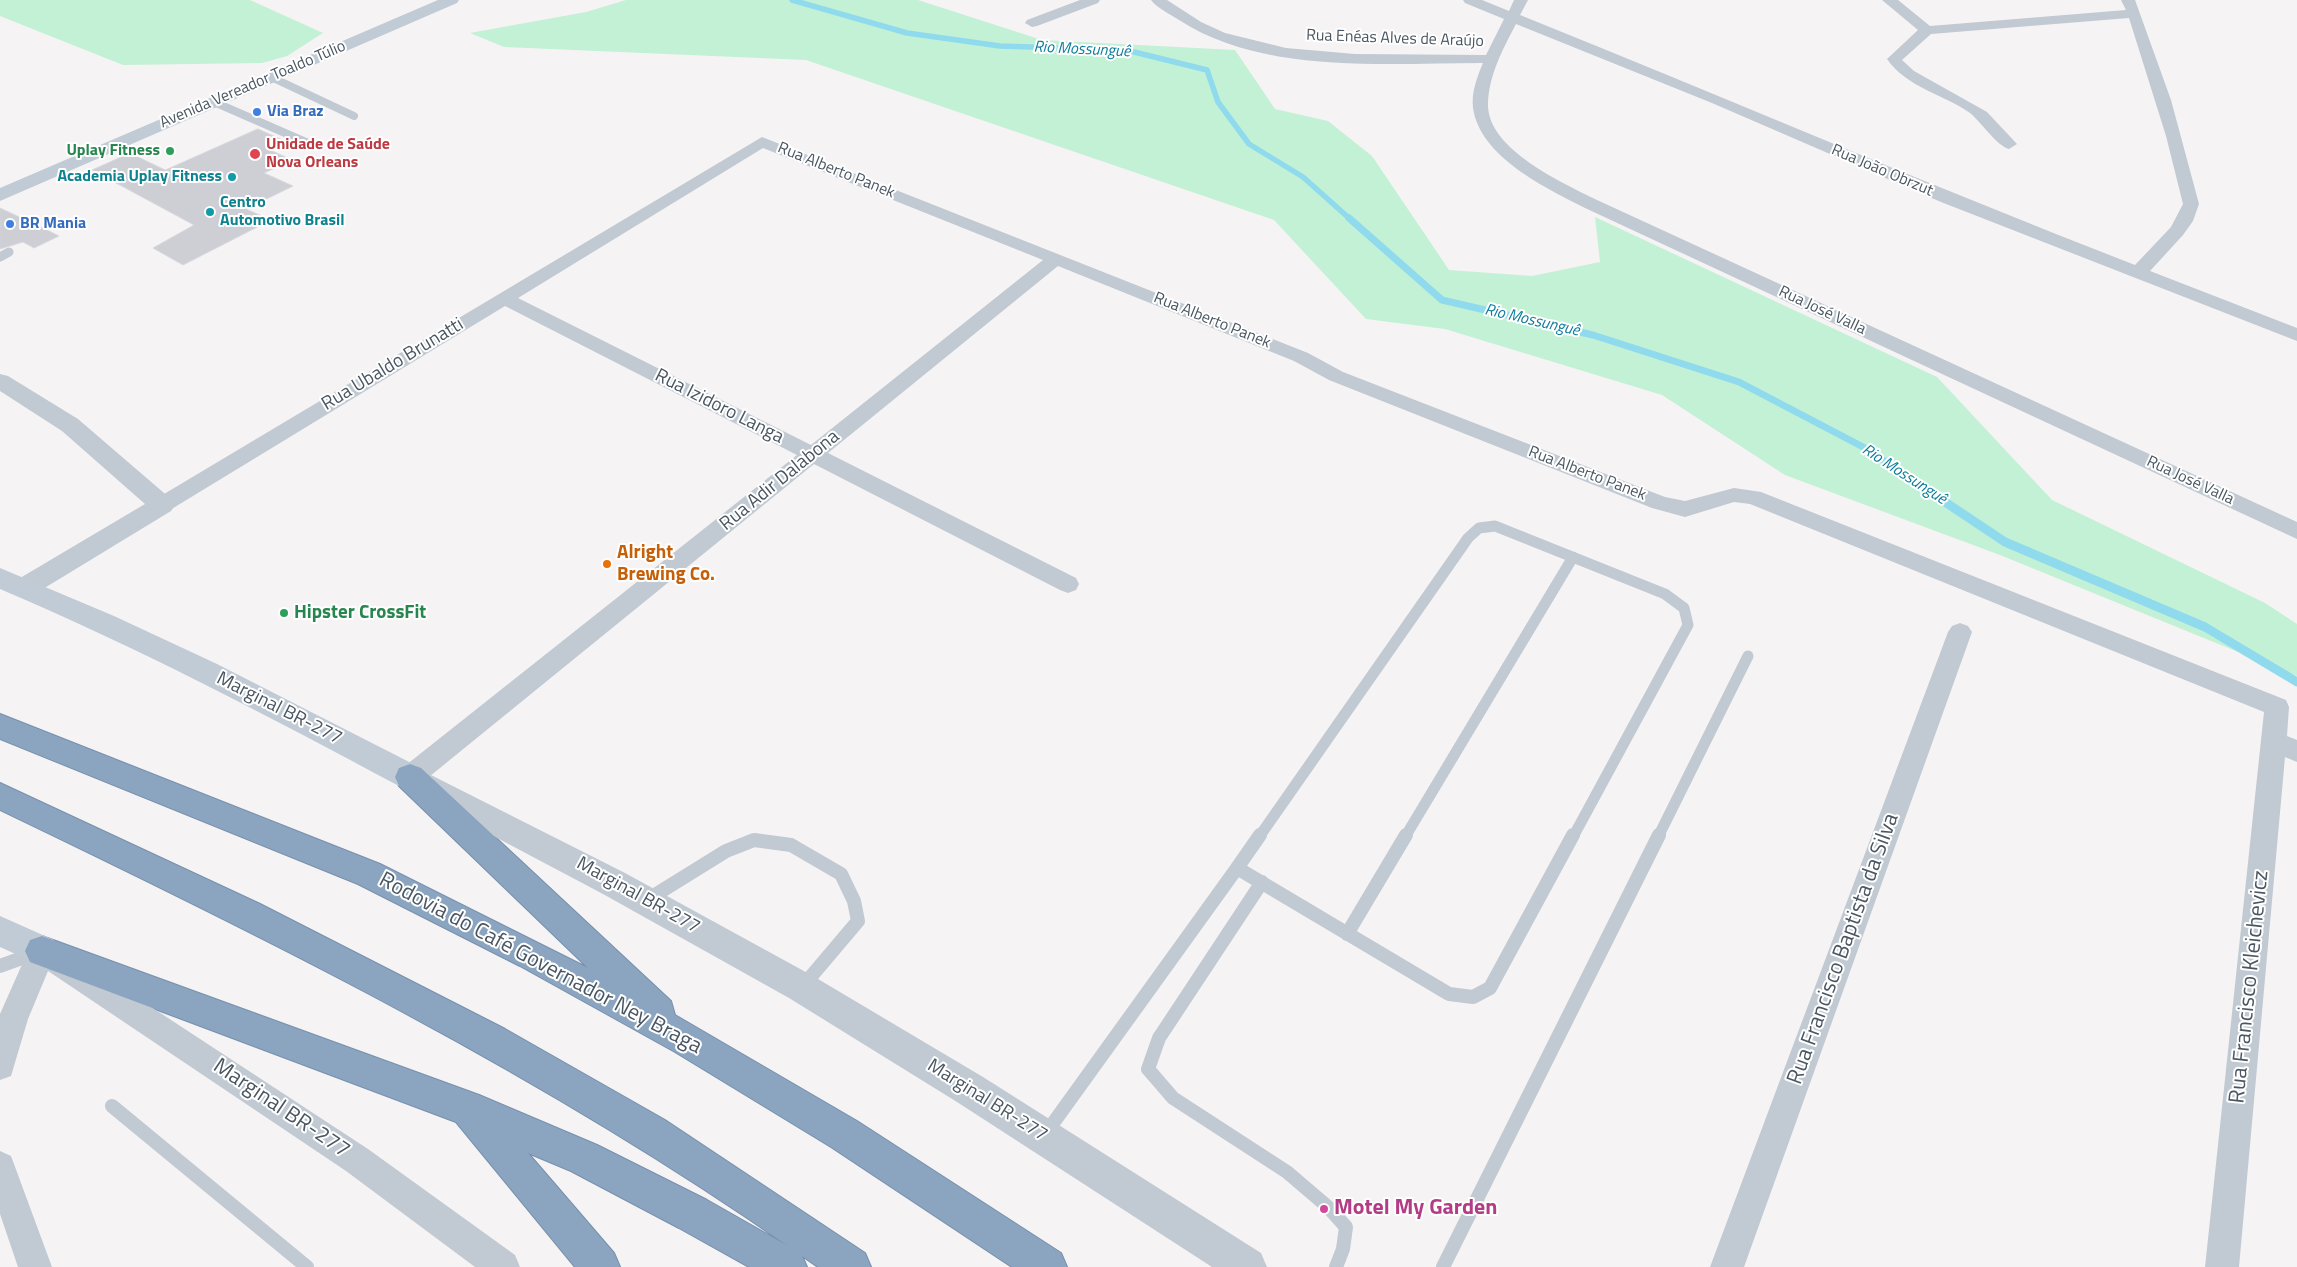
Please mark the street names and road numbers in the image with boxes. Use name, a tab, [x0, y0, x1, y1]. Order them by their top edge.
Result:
street label: Rua Enéas Alves de Araújo	[1306, 26, 1484, 52]
street label: Avenida Vereador Toaldo Túlio	[157, 37, 349, 133]
street label: Rua Alberto Panek	[775, 139, 897, 203]
street label: Rua João Obrzut	[1828, 141, 1936, 201]
street label: Rua José Valla	[1775, 282, 1869, 340]
street label: Rua Alberto Panek	[1151, 289, 1273, 353]
street label: Rua Ubaldo Brunatti	[318, 314, 468, 416]
street label: Rua Izidoro Langa	[651, 365, 787, 449]
street label: Rua Adir Dalabona	[716, 426, 844, 536]
street label: Rua Alberto Panek	[1525, 443, 1649, 505]
street label: Rua José Valla	[2143, 452, 2237, 510]
street label: Marginal BR-277	[213, 668, 345, 750]
street label: Rua Francisco Baptista da Silva	[1783, 810, 1905, 1088]
street label: Marginal BR-277	[572, 853, 704, 939]
street label: Rodovia do Café Governador Ney Braga	[374, 867, 706, 1061]
street label: Rua Francisco Kleichevicz	[2225, 869, 2275, 1105]
street label: Marginal BR-277	[208, 1054, 354, 1164]
street label: Marginal BR-277	[923, 1055, 1051, 1147]

